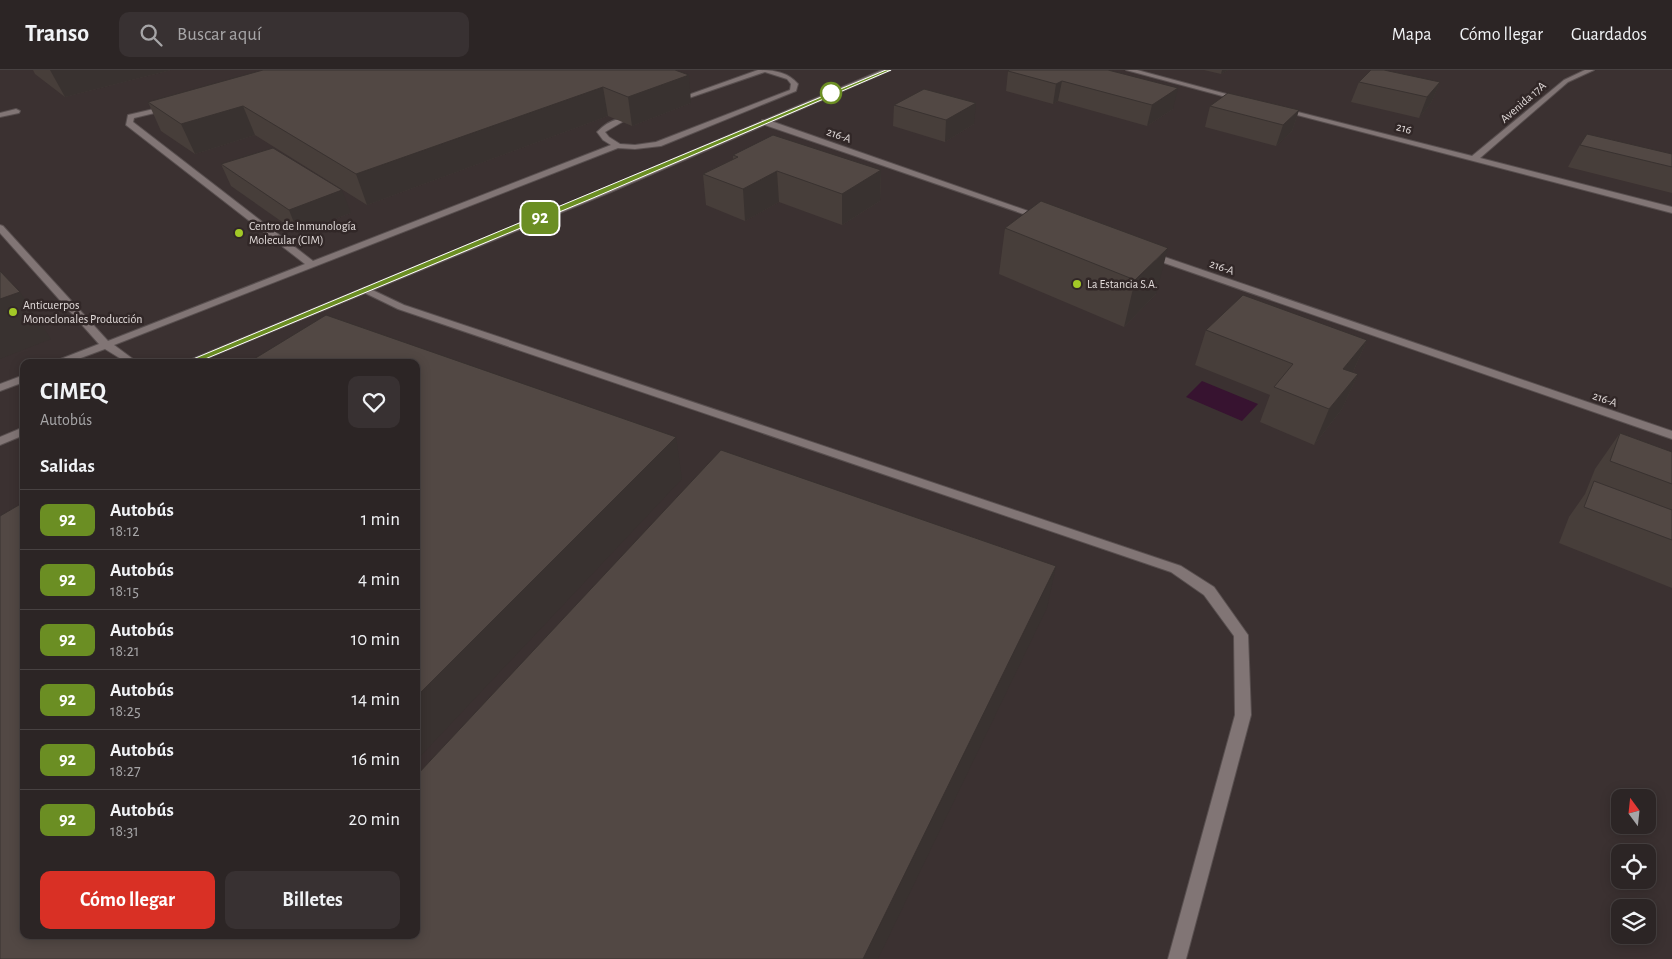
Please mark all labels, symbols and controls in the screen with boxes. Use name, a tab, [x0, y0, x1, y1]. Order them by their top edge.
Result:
search box	[119, 12, 469, 57]
icon: search	[137, 21, 165, 49]
text: Transo	[25, 22, 89, 46]
text: Buscar aquí	[177, 25, 262, 44]
text: Mapa	[1392, 26, 1432, 44]
text: Cómo llegar	[1460, 26, 1543, 44]
text: Guardados	[1571, 26, 1647, 44]
street label: Avenida 17A	[1498, 79, 1548, 125]
unlabelled marker	[820, 82, 842, 104]
street label: 216	[1395, 120, 1413, 136]
street label: 216-A	[825, 125, 853, 145]
line badge: 92	[518, 202, 562, 234]
text: 92	[531, 209, 549, 227]
place label: Centro de Inmunología Molecular (CIM)	[249, 220, 356, 246]
marker: Centro de Inmunología Molecular (CIM)	[233, 227, 245, 239]
street label: 216-A	[1208, 257, 1236, 277]
marker: La Estancia S.A.	[1071, 278, 1083, 290]
place label: La Estancia S.A.	[1087, 278, 1158, 290]
place label: Anticuerpos Monoclonales Producción	[23, 299, 142, 325]
marker: Anticuerpos Monoclonales Producción	[7, 306, 19, 318]
button: heart	[348, 376, 400, 428]
text: CIMEQ	[40, 380, 106, 404]
street label: 216-A	[1591, 389, 1619, 409]
text: Autobús	[40, 412, 92, 428]
text: Salidas	[40, 457, 95, 476]
text: Autobús	[110, 501, 174, 520]
text: 1 min	[361, 510, 400, 529]
text: 92	[59, 511, 76, 529]
text: 18:12	[110, 523, 140, 539]
text: Autobús	[110, 561, 174, 580]
text: 4 min	[358, 570, 400, 589]
text: 92	[59, 571, 76, 589]
text: 18:15	[110, 583, 139, 599]
text: Autobús	[110, 621, 174, 640]
text: 10 min	[351, 630, 400, 649]
text: 92	[59, 631, 76, 649]
text: 18:21	[110, 643, 140, 659]
text: Autobús	[110, 681, 174, 700]
text: 14 min	[352, 690, 400, 709]
text: 92	[59, 691, 76, 709]
text: 18:25	[110, 703, 141, 719]
text: Autobús	[110, 741, 174, 760]
text: 16 min	[352, 750, 400, 769]
text: 92	[59, 751, 76, 769]
text: 18:27	[110, 763, 141, 779]
north arrow	[1611, 789, 1656, 834]
map controls	[1611, 789, 1656, 944]
text: Autobús	[110, 801, 174, 820]
text: 20 min	[349, 810, 400, 829]
text: 92	[59, 811, 76, 829]
text: 18:31	[110, 823, 139, 839]
button: locate	[1611, 844, 1656, 889]
button: Cómo llegar	[40, 871, 215, 929]
button: Billetes	[225, 871, 400, 929]
button: layers	[1611, 899, 1656, 944]

